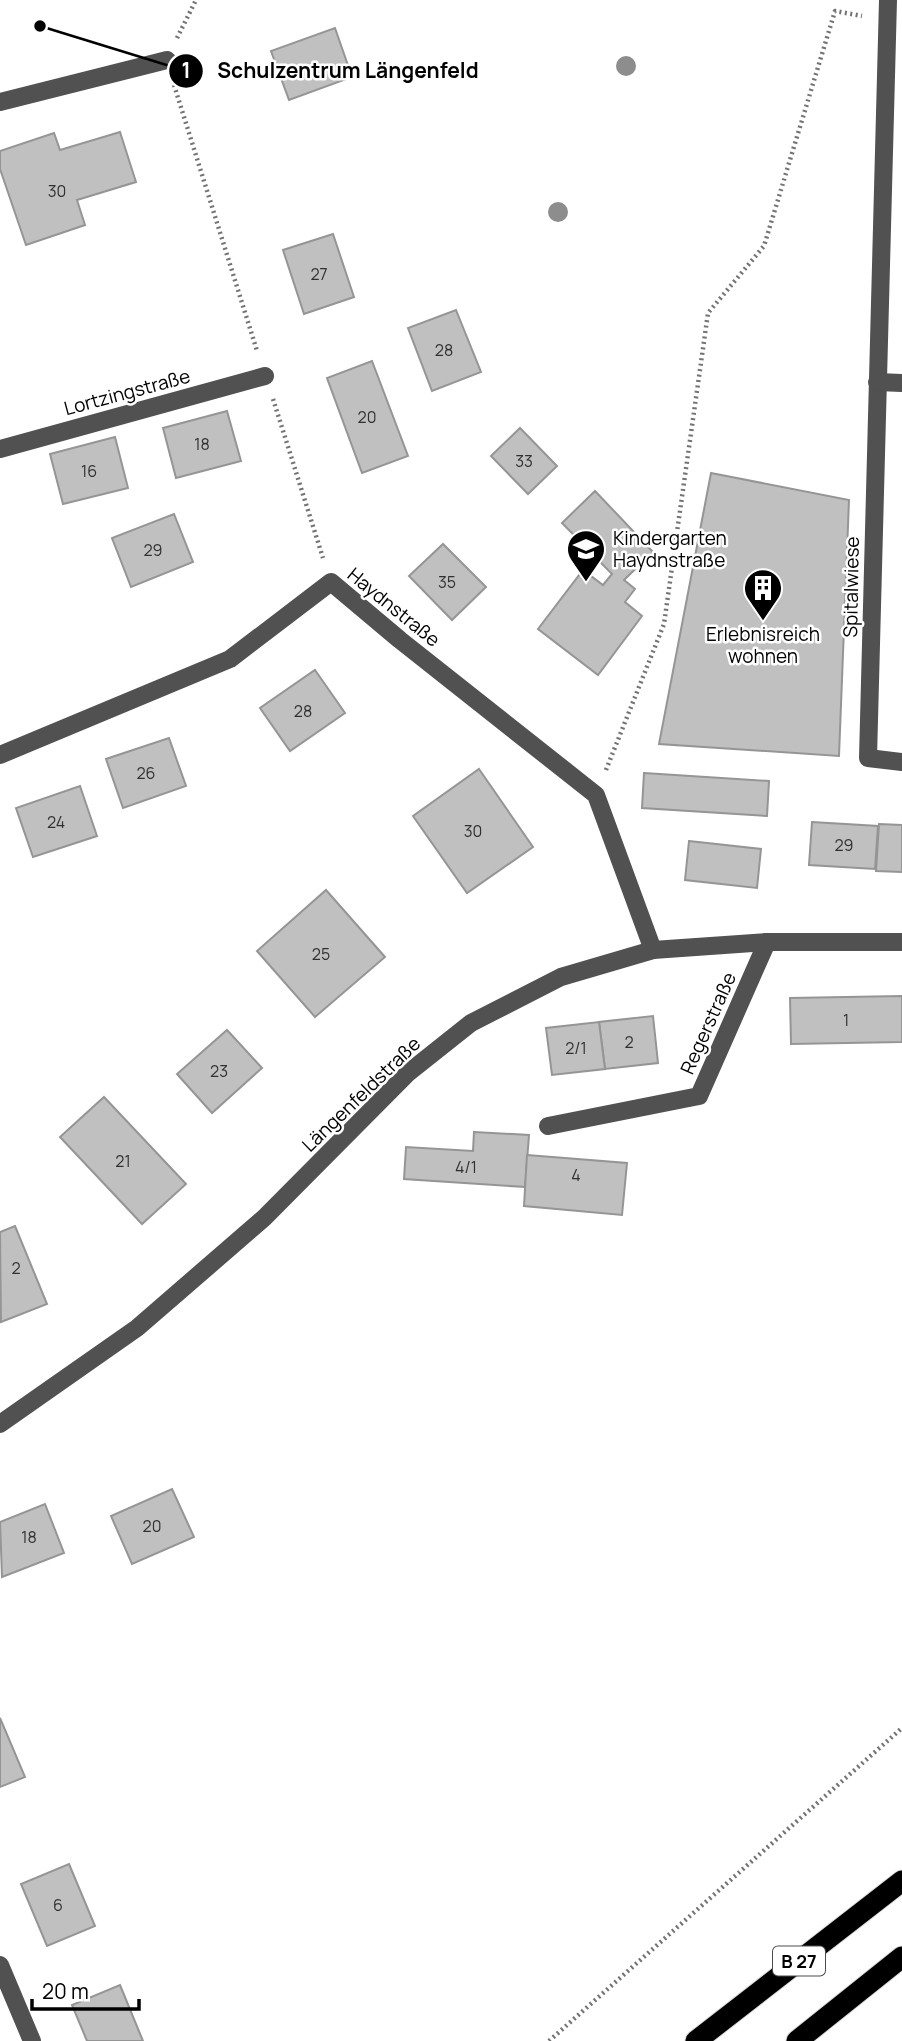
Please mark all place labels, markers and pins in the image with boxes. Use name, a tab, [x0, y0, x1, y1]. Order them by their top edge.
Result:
callout: Schulzentrum Längenfeld	[168, 50, 493, 92]
place label: Kindergarten Haydnstraße	[613, 525, 727, 573]
school or university icon: Kindergarten Haydnstraße	[565, 528, 607, 583]
building icon: Erlebnisreich wohnen	[742, 567, 784, 622]
place label: Erlebnisreich wohnen	[706, 621, 820, 669]

